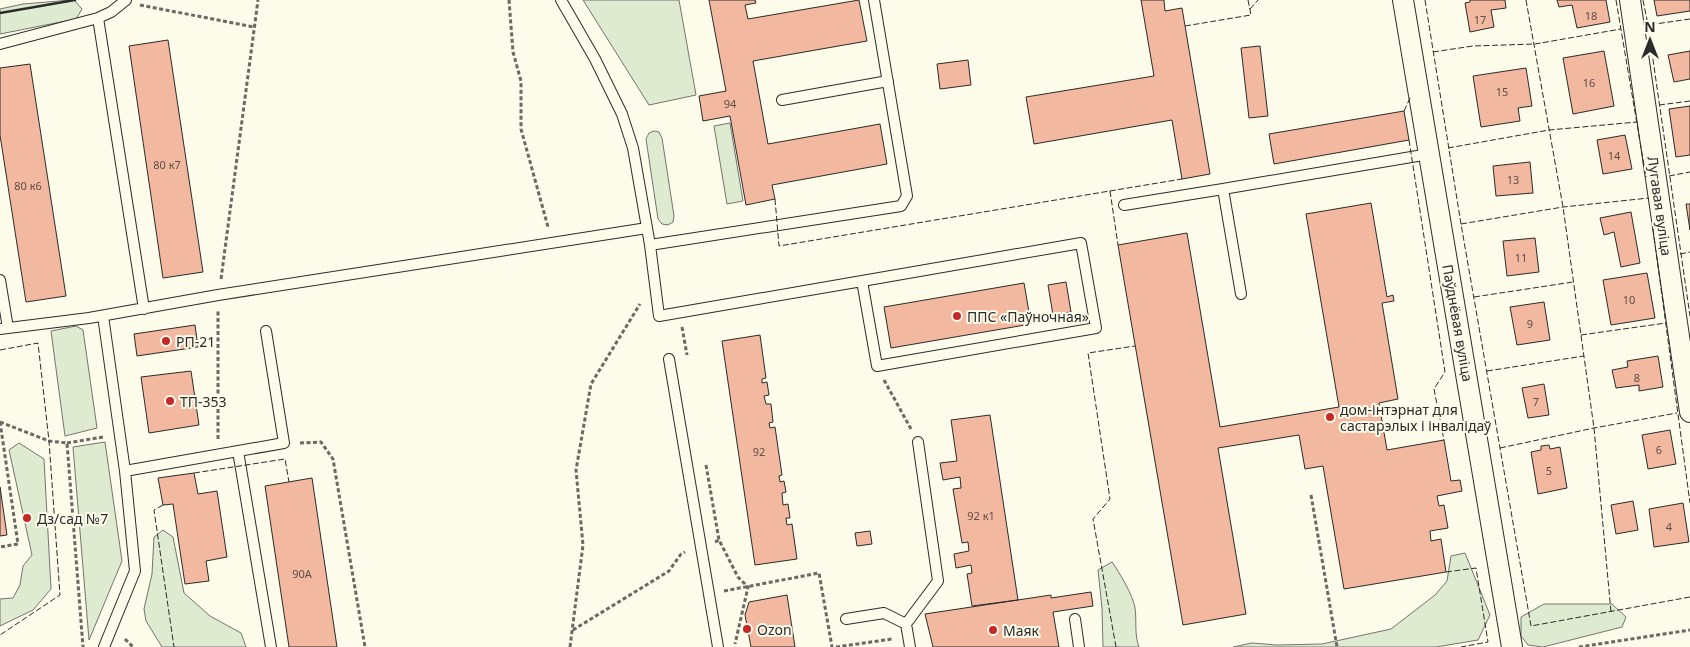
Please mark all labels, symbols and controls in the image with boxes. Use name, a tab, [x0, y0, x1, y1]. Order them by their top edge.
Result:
house number: 18	[1585, 8, 1597, 23]
house number: 17	[1474, 12, 1486, 27]
north arrow	[1625, 15, 1675, 65]
text: N	[1644, 17, 1656, 36]
house number: 16	[1583, 75, 1595, 90]
house number: 15	[1496, 84, 1508, 99]
house number: 94	[724, 96, 737, 111]
house number: 14	[1608, 148, 1621, 163]
street label: Лугавая вуліца	[1644, 155, 1676, 257]
house number: 80 к7	[153, 157, 181, 172]
house number: 13	[1507, 172, 1519, 187]
house number: 80 к6	[14, 178, 42, 193]
house number: 11	[1515, 250, 1527, 265]
street label: Паўднёвая вуліца	[1438, 263, 1478, 383]
house number: 10	[1623, 292, 1635, 307]
place label: ППС «Паўночная»	[967, 307, 1089, 326]
marker: ППС «Паўночная»	[951, 310, 963, 322]
house number: 9	[1527, 316, 1533, 331]
place label: РП-21	[176, 332, 215, 351]
marker: РП-21	[160, 335, 172, 347]
house number: 8	[1634, 370, 1640, 385]
place label: ТП-353	[180, 392, 227, 411]
house number: 7	[1533, 394, 1539, 409]
marker: ТП-353	[164, 395, 176, 407]
place label: дом-інтэрнат для састарэлых і інвалідаў	[1340, 400, 1492, 435]
marker: дом-інтэрнат для састарэлых і інвалідаў	[1324, 411, 1336, 423]
house number: 6	[1656, 442, 1662, 457]
house number: 92	[753, 444, 765, 459]
house number: 5	[1546, 463, 1552, 478]
house number: 92 к1	[967, 508, 995, 523]
place label: Дз/сад №7	[37, 509, 108, 528]
marker: Дз/сад №7	[21, 512, 33, 524]
house number: 4	[1666, 519, 1673, 534]
house number: 90А	[292, 566, 313, 581]
place label: Ozon	[757, 620, 792, 639]
place label: Маяк	[1003, 621, 1040, 640]
marker: Ozon	[741, 623, 753, 635]
marker: Маяк	[987, 624, 999, 636]

